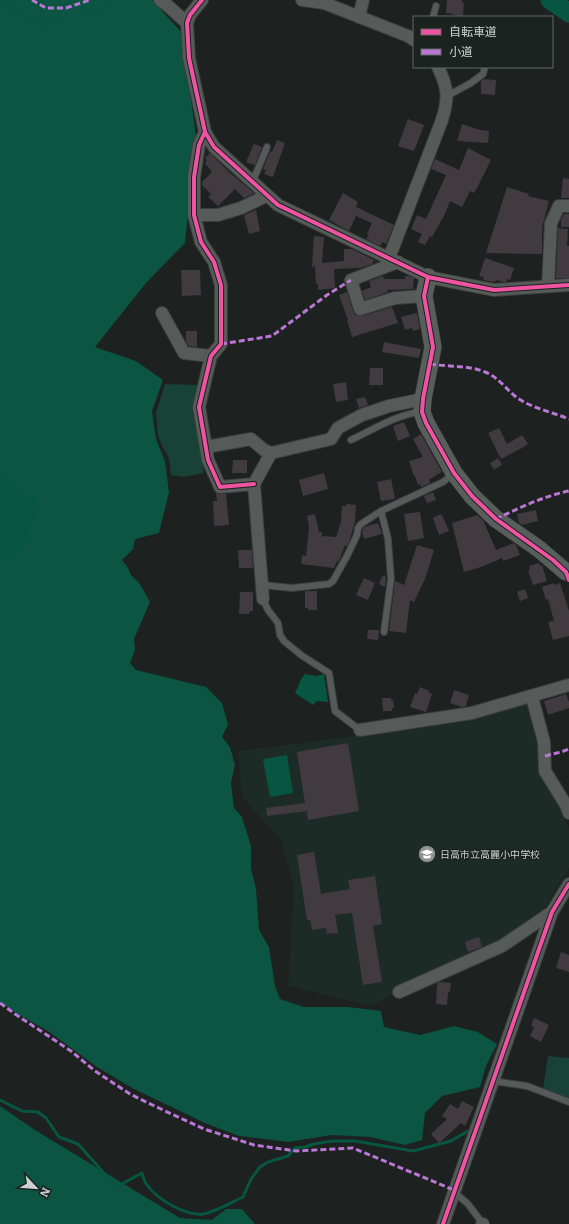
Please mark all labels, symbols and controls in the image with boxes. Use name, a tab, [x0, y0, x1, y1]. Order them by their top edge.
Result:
legend	[413, 16, 553, 68]
text: 自転車道	[449, 22, 497, 40]
text: 小道	[449, 42, 473, 60]
school or university icon: 日高市立高麗小中学校	[417, 844, 437, 864]
place label: 日高市立高麗小中学校	[440, 846, 540, 861]
north arrow	[16, 1168, 56, 1208]
text: N	[37, 1185, 55, 1200]

